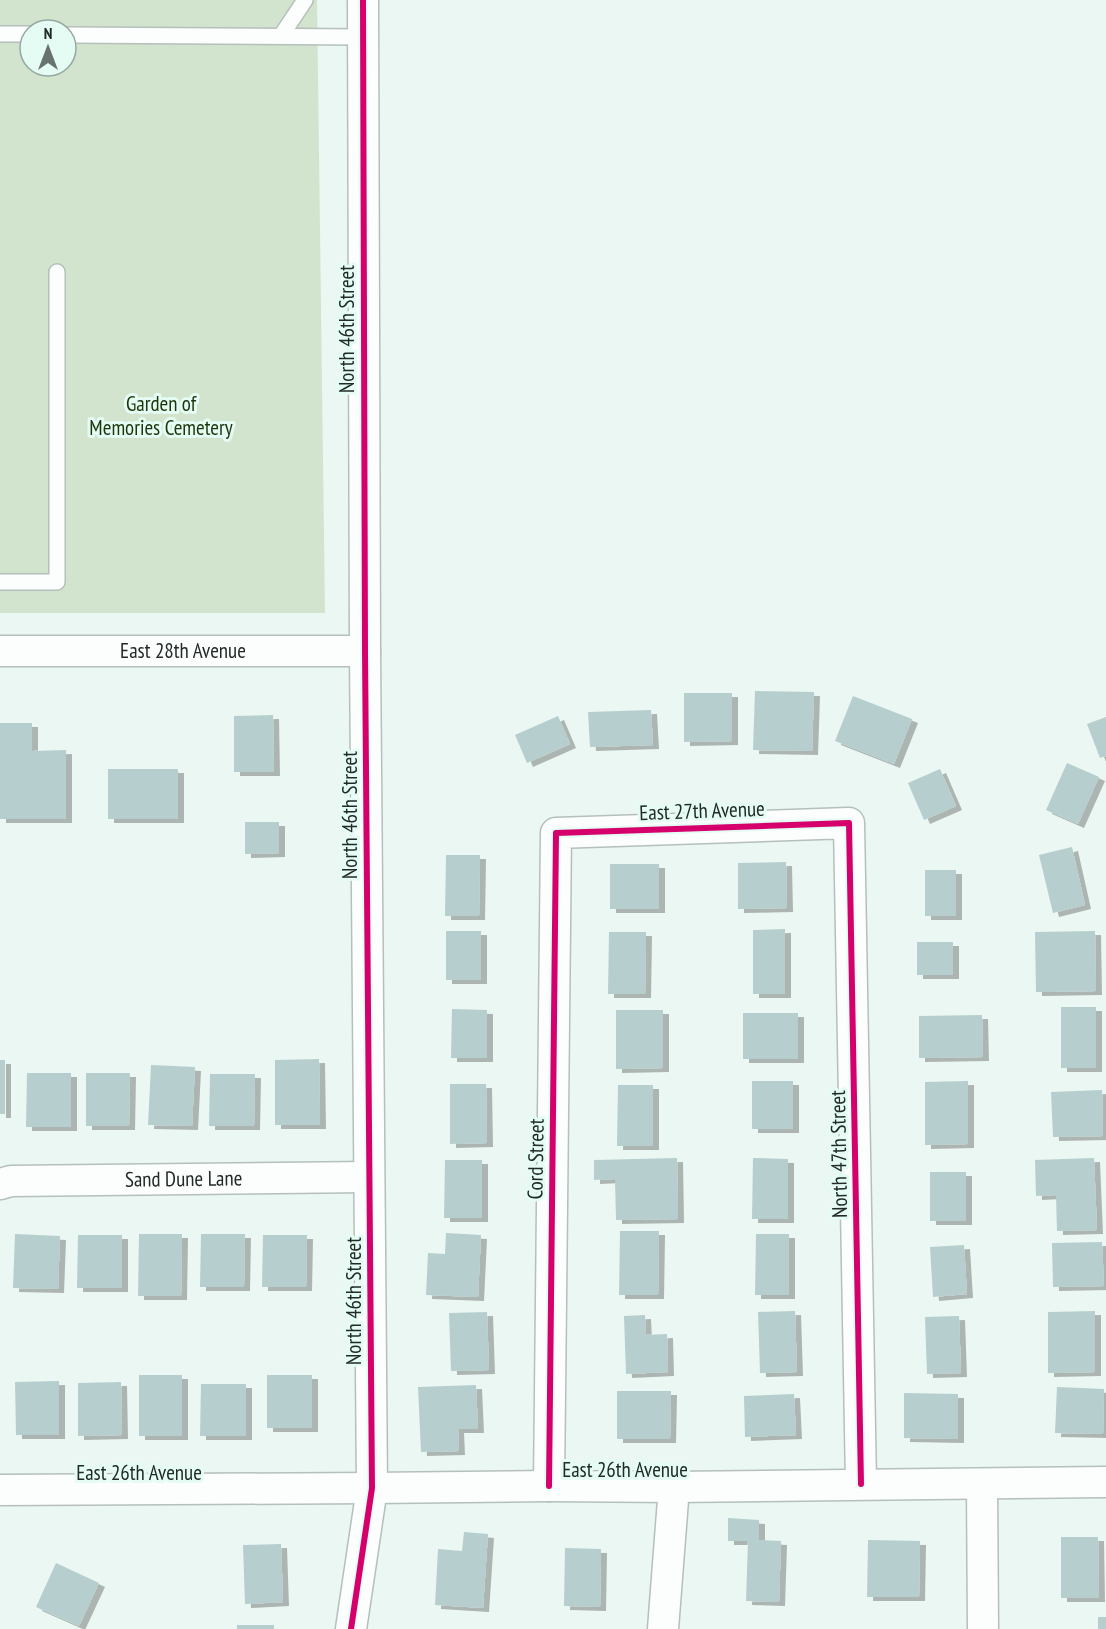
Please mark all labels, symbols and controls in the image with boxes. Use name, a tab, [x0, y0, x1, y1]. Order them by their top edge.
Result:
north arrow	[18, 18, 78, 78]
text: N	[44, 23, 52, 43]
street label: North 46th Street	[333, 265, 360, 393]
park label: Garden of Memories Cemetery	[89, 390, 233, 441]
street label: East 28th Avenue	[120, 637, 246, 664]
street label: North 46th Street	[336, 751, 363, 879]
street label: East 27th Avenue	[639, 795, 765, 826]
street label: North 47th Street	[824, 1090, 853, 1218]
street label: Cord Street	[521, 1118, 550, 1200]
street label: Sand Dune Lane	[125, 1164, 242, 1193]
street label: North 46th Street	[340, 1237, 367, 1365]
street label: East 26th Avenue	[562, 1456, 688, 1483]
street label: East 26th Avenue	[76, 1459, 202, 1486]

